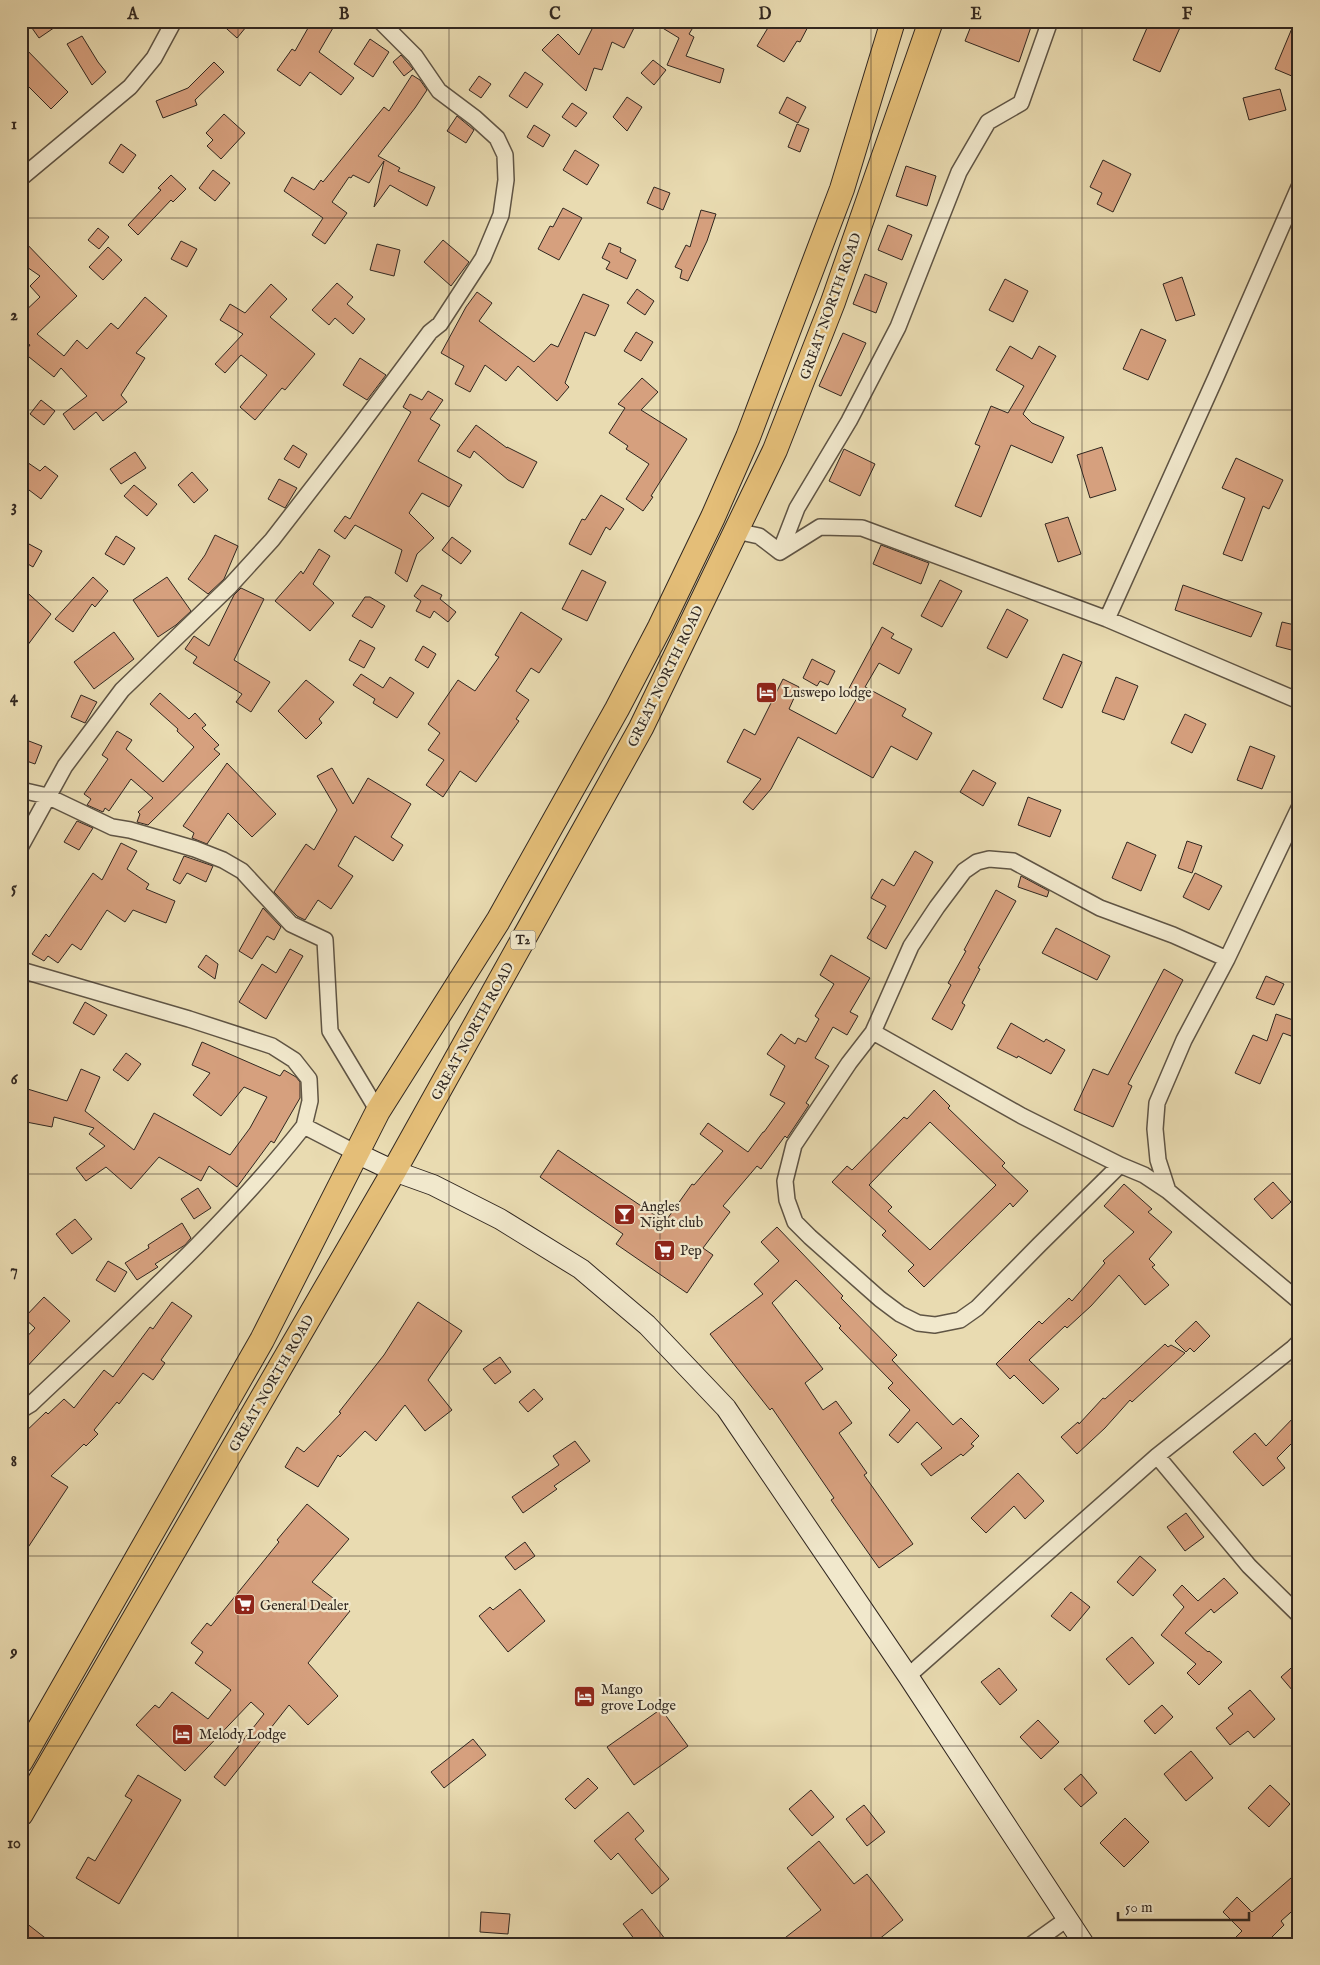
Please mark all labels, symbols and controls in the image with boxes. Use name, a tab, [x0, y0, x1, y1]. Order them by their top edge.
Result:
text: A	[127, 5, 140, 25]
text: B	[339, 5, 350, 25]
text: C	[549, 5, 561, 25]
text: D	[759, 5, 772, 25]
text: E	[970, 5, 982, 25]
text: F	[1182, 5, 1193, 25]
text: 1	[11, 115, 17, 135]
street label: GREAT NORTH ROAD	[796, 230, 866, 382]
text: 2	[10, 306, 18, 326]
text: 3	[11, 497, 17, 517]
street label: GREAT NORTH ROAD	[624, 603, 708, 750]
hotel icon: Luswepo lodge	[755, 680, 779, 704]
place label: Luswepo lodge	[783, 684, 872, 702]
text: 4	[10, 688, 19, 708]
text: 5	[11, 879, 17, 899]
road number: T2	[510, 930, 536, 950]
street label: GREAT NORTH ROAD	[427, 959, 518, 1104]
text: 6	[11, 1070, 19, 1090]
place label: Angles Night club	[639, 1198, 703, 1232]
bar icon: Angles Night club	[612, 1202, 636, 1226]
supermarket icon: Pep	[652, 1238, 676, 1262]
place label: Pep	[680, 1242, 702, 1260]
text: 7	[10, 1261, 18, 1281]
street label: GREAT NORTH ROAD	[225, 1312, 318, 1455]
text: 8	[11, 1452, 17, 1472]
supermarket icon: General Dealer	[232, 1593, 256, 1617]
place label: General Dealer	[260, 1597, 349, 1615]
text: 9	[10, 1643, 18, 1663]
place label: Mango grove Lodge	[601, 1681, 676, 1715]
hotel icon: Mango grove Lodge	[573, 1685, 597, 1709]
hotel icon: Melody Lodge	[171, 1722, 195, 1746]
place label: Melody Lodge	[199, 1726, 287, 1744]
text: 10	[7, 1834, 21, 1854]
scale bar	[1118, 1890, 1249, 1922]
text: 50 m	[1125, 1898, 1153, 1917]

